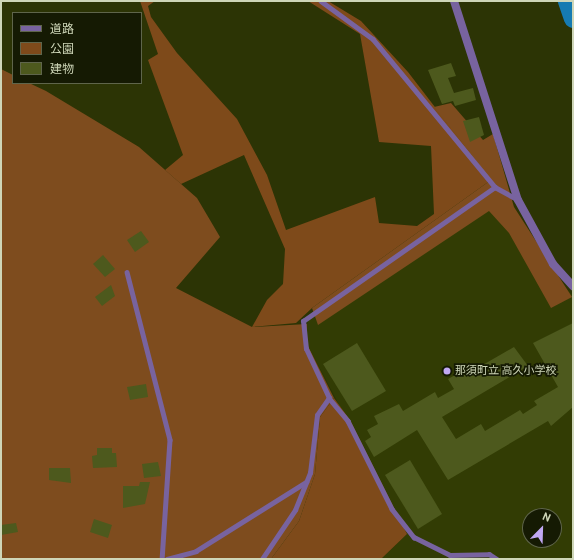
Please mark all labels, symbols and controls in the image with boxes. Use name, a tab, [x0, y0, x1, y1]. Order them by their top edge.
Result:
legend	[12, 12, 142, 84]
text: 道路	[50, 22, 74, 38]
text: 公園	[50, 42, 74, 58]
text: 建物	[50, 62, 74, 78]
place label: 那須町立 高久小学校	[455, 364, 557, 378]
marker: 那須町立 高久小学校	[442, 366, 452, 376]
north arrow	[522, 508, 562, 548]
text: N	[540, 510, 553, 526]

